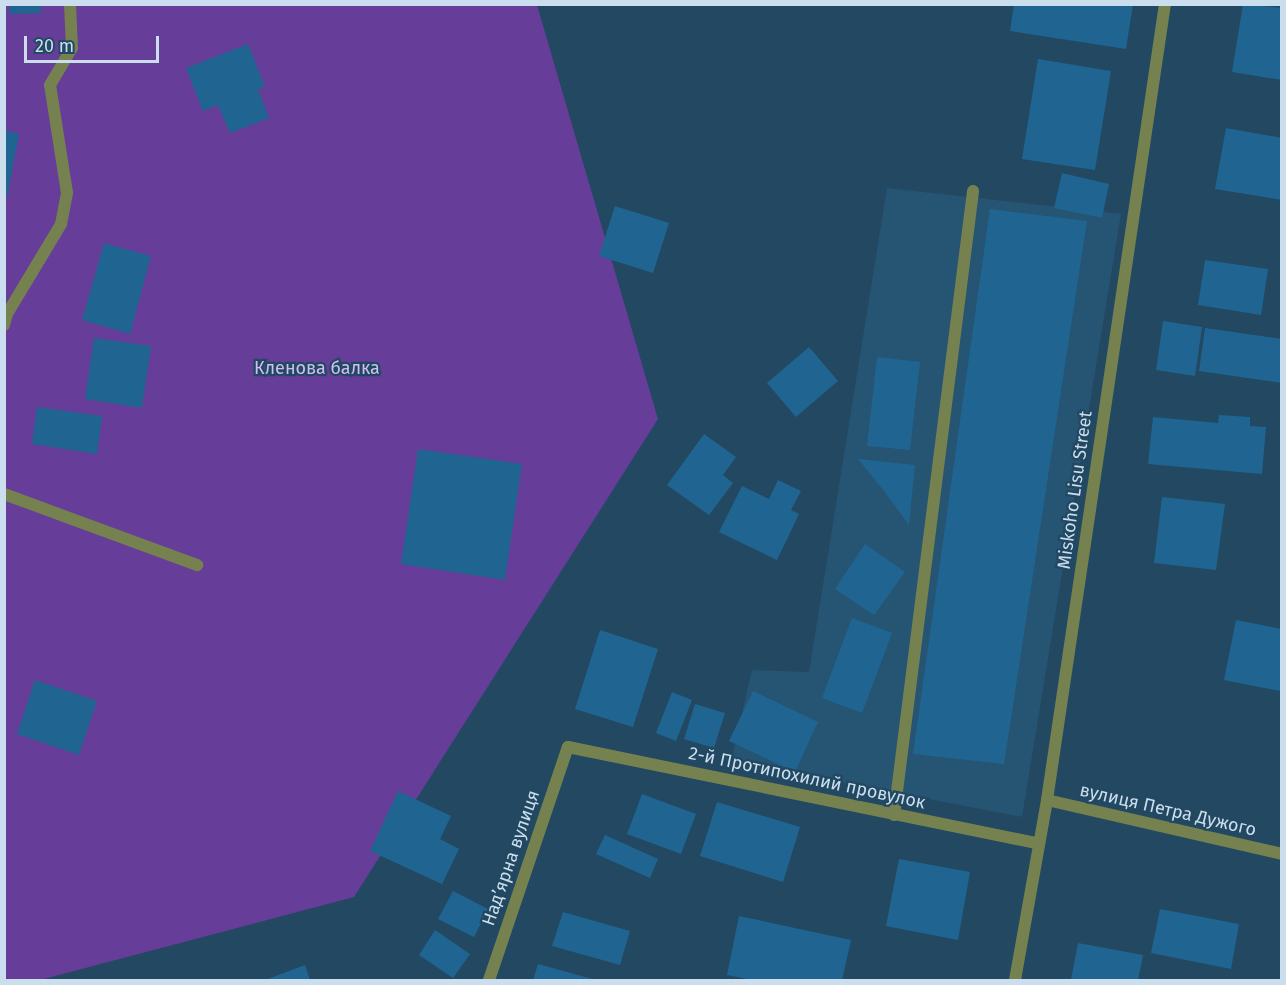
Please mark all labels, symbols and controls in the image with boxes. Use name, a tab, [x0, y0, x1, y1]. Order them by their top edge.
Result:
scale bar	[27, 24, 162, 62]
text: 20 m	[35, 35, 74, 57]
park label: Кленова балка	[254, 357, 380, 379]
street label: Miskoho Lisu Street	[1053, 410, 1097, 570]
street label: 2-й Протипохилий провулок	[687, 742, 927, 814]
street label: вулиця Петра Дужого	[1078, 779, 1258, 841]
street label: Надʼярна вулиця	[478, 787, 544, 929]

